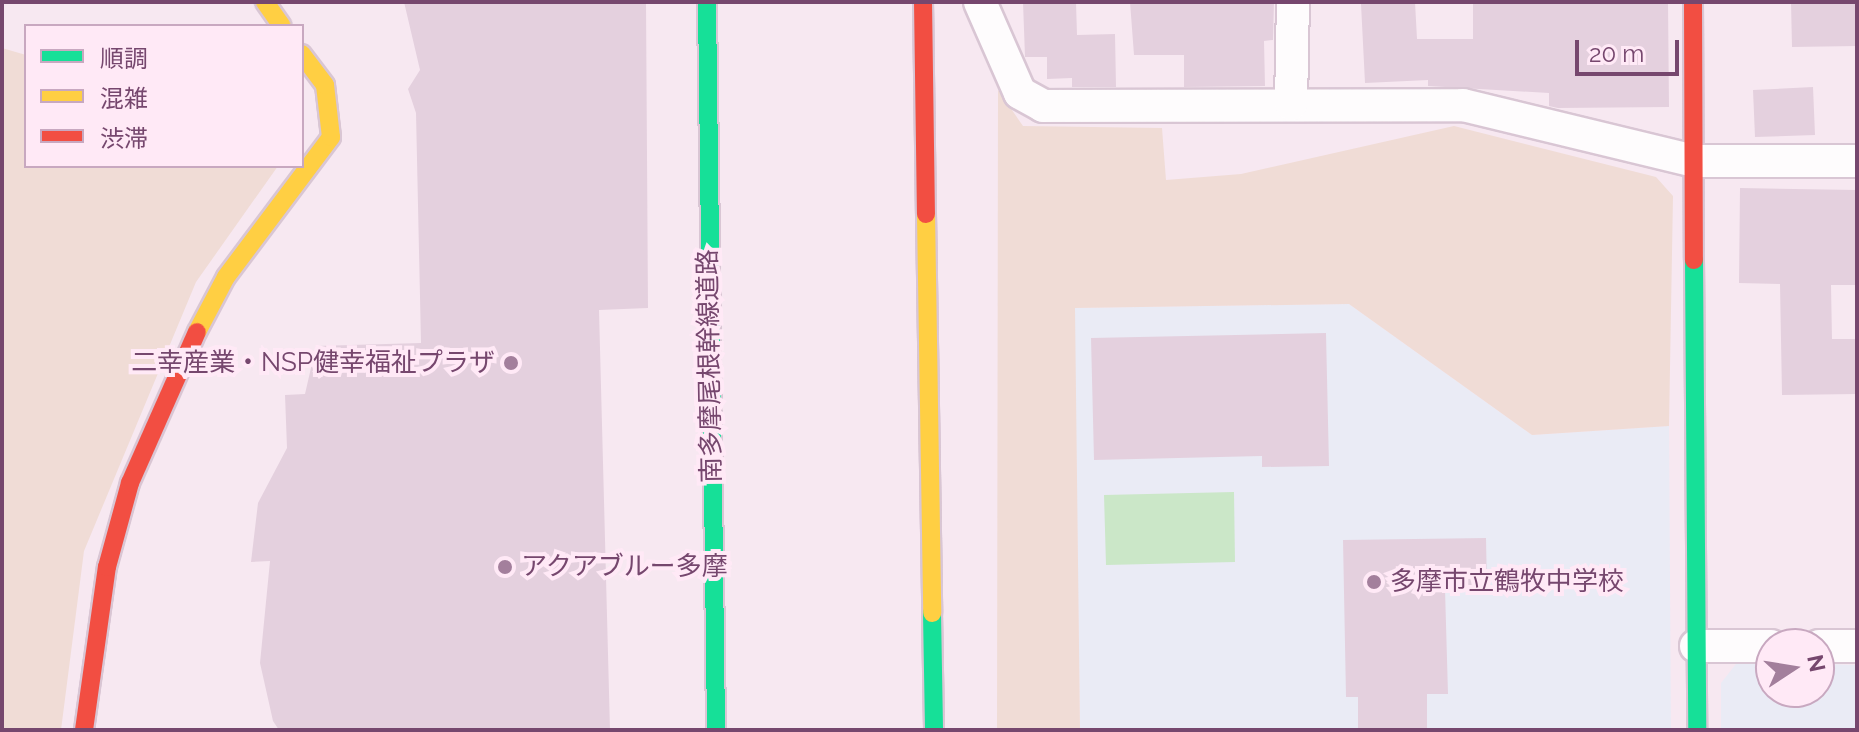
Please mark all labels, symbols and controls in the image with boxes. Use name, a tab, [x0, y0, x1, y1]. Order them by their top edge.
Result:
legend	[24, 24, 304, 168]
scale bar	[1579, 24, 1683, 74]
text: 20 m	[1589, 39, 1644, 68]
text: 順調	[100, 44, 148, 73]
text: 混雑	[100, 84, 148, 113]
text: 渋滞	[100, 124, 148, 153]
street label: 南多摩尾根幹線道路	[692, 249, 728, 483]
place label: 二幸産業・NSP健幸福祉プラザ	[131, 347, 495, 379]
marker: 二幸産業・NSP健幸福祉プラザ	[502, 354, 520, 372]
place label: アクアブルー多摩	[521, 551, 729, 583]
marker: アクアブルー多摩	[496, 558, 514, 576]
place label: 多摩市立鶴牧中学校	[1390, 566, 1624, 598]
marker: 多摩市立鶴牧中学校	[1365, 573, 1383, 591]
north arrow	[1755, 628, 1835, 708]
text: N	[1802, 653, 1831, 674]

